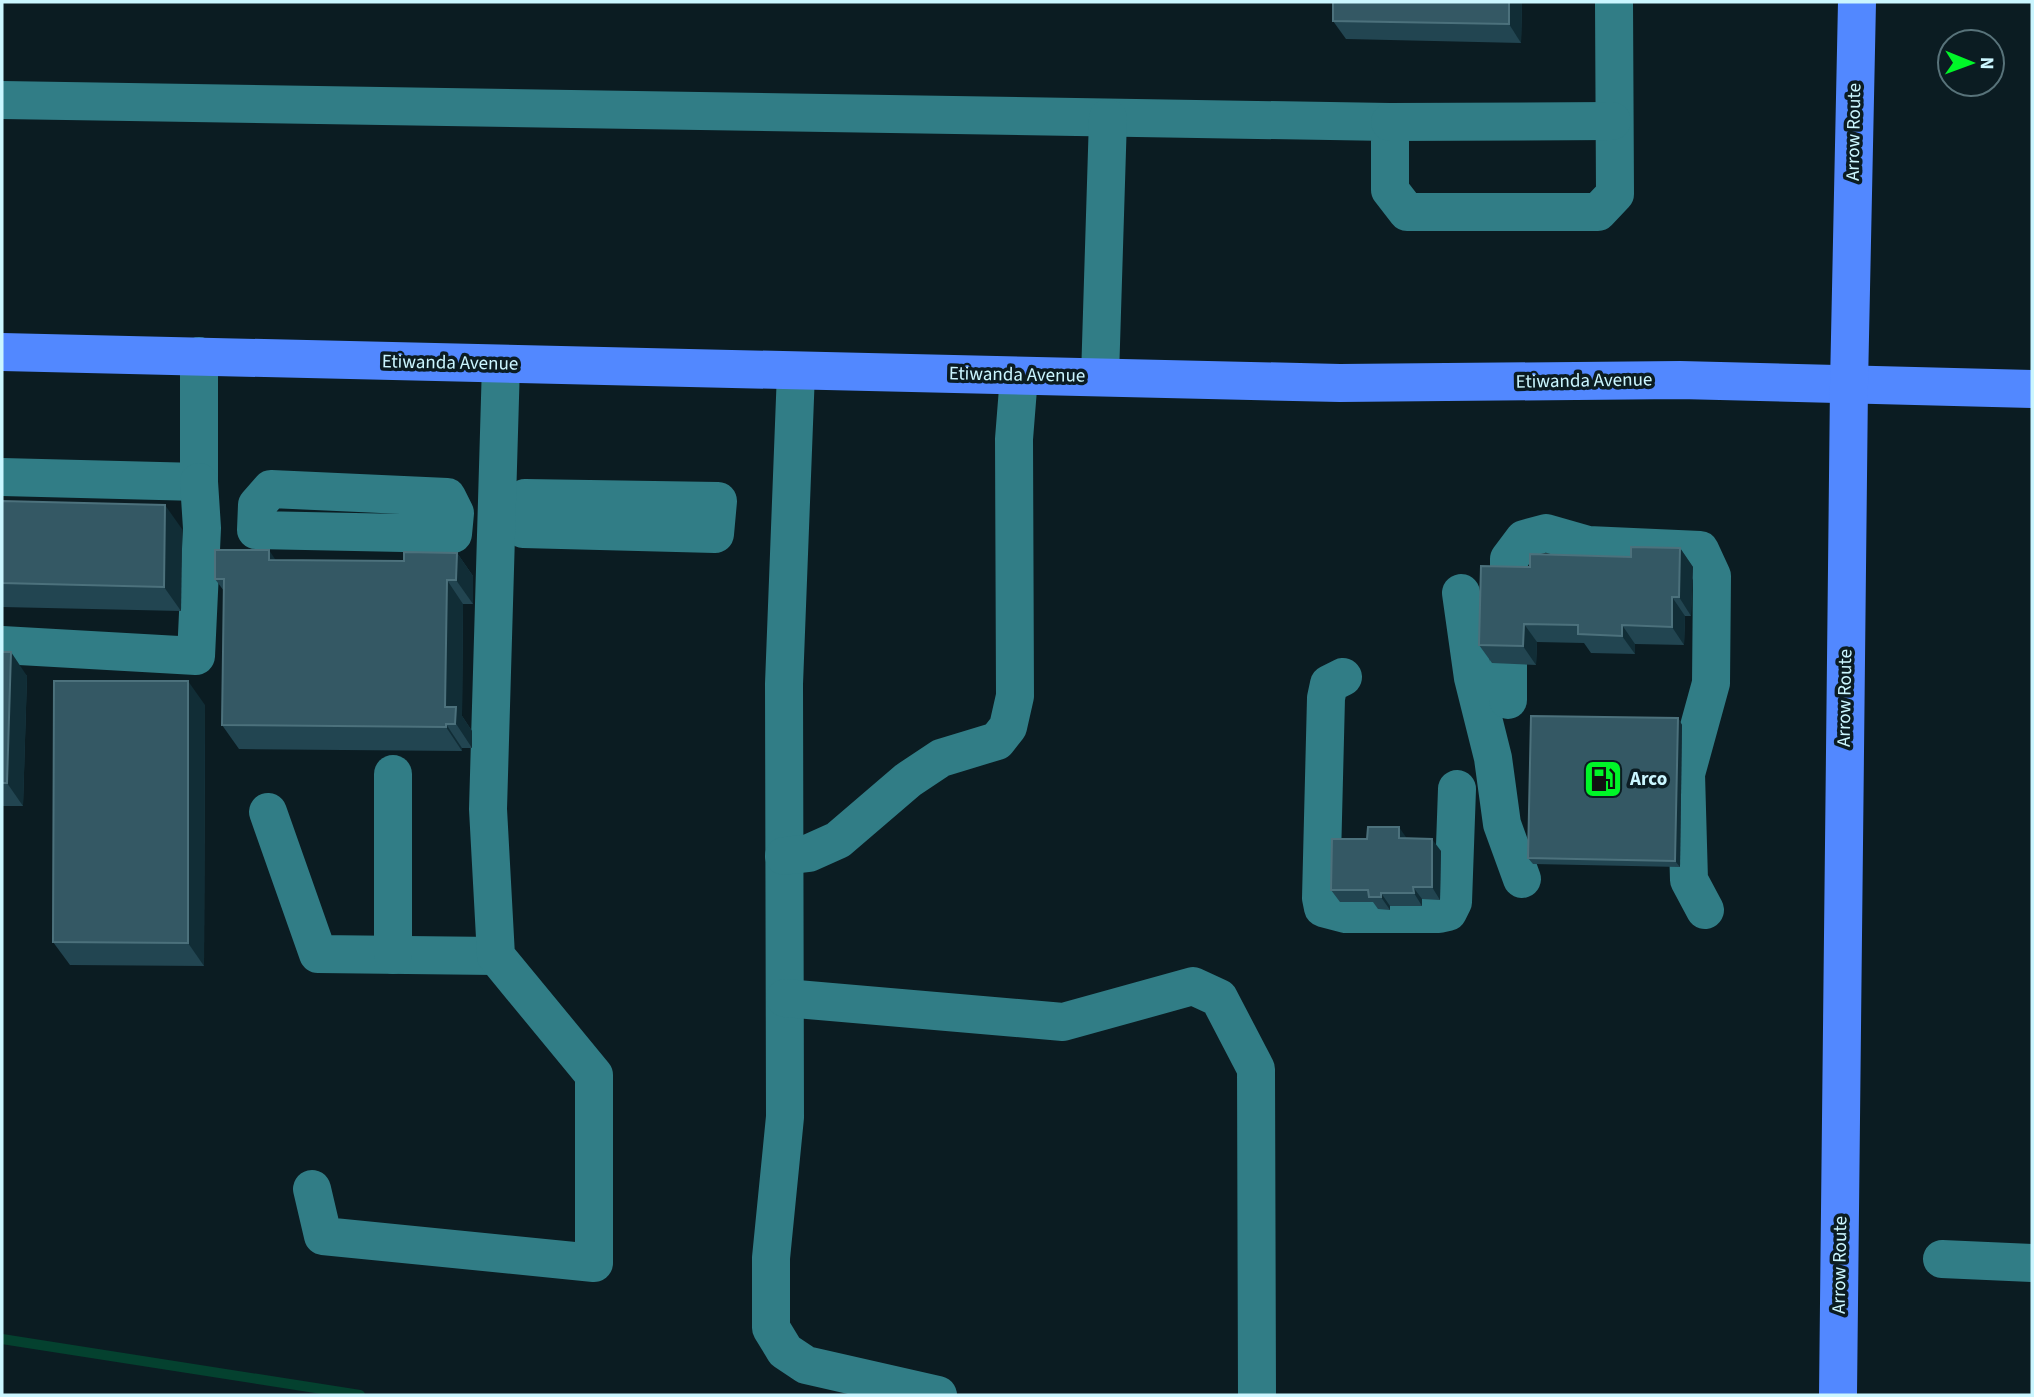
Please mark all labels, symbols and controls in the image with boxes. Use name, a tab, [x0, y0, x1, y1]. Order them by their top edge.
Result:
north arrow	[1936, 28, 2006, 98]
text: N	[1973, 57, 2000, 70]
street label: Arrow Route	[1840, 83, 1868, 181]
street label: Etiwanda Avenue	[381, 348, 519, 378]
street label: Etiwanda Avenue	[948, 360, 1086, 390]
street label: Etiwanda Avenue	[1515, 366, 1653, 396]
street label: Arrow Route	[1831, 649, 1859, 747]
fuel station icon: Arco	[1582, 758, 1624, 800]
place label: Arco	[1629, 766, 1667, 793]
street label: Arrow Route	[1826, 1216, 1854, 1314]

